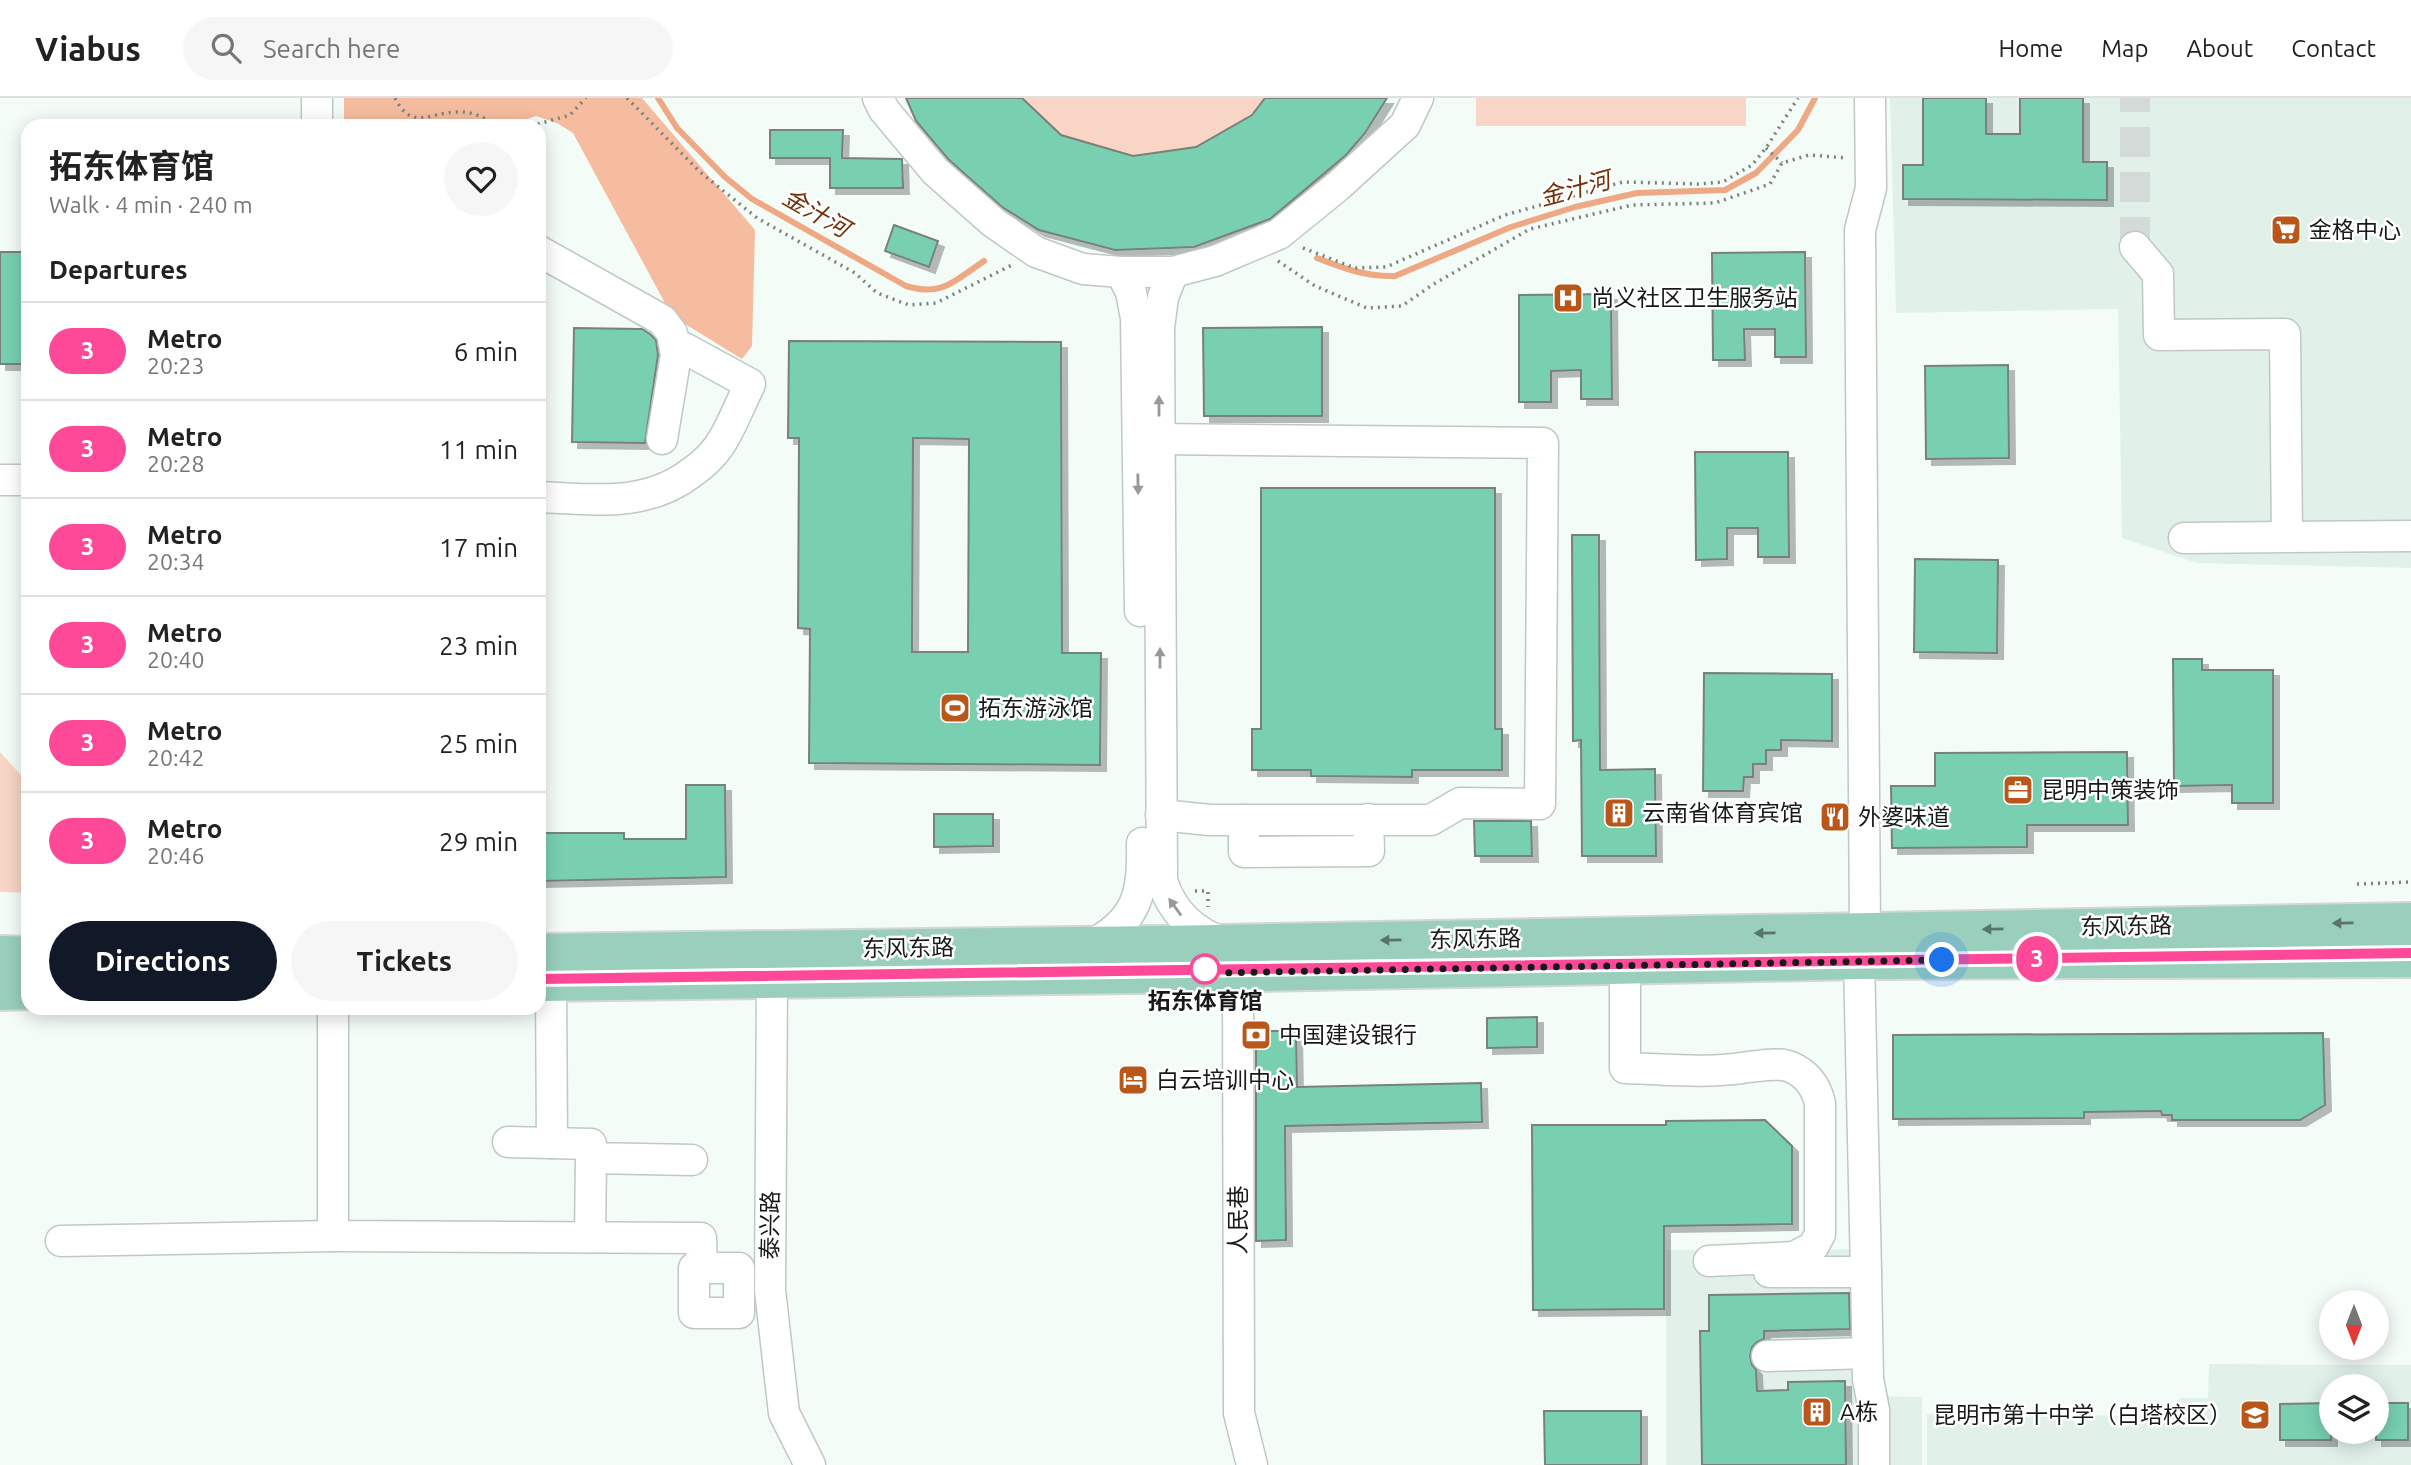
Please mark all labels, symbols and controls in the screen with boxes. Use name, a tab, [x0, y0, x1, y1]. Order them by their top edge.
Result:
search box	[183, 17, 673, 80]
icon: search	[207, 29, 245, 67]
text: Viabus	[35, 30, 141, 67]
text: Search here	[263, 34, 400, 63]
text: Home	[1998, 35, 2063, 62]
text: Map	[2101, 35, 2148, 62]
text: About	[2186, 35, 2253, 62]
text: Contact	[2291, 35, 2376, 62]
button: heart	[444, 142, 518, 216]
text: 拓东体育馆	[49, 147, 214, 184]
water label: 金汁河	[1537, 165, 1617, 211]
water label: 金汁河	[778, 183, 858, 244]
text: Walk · 4 min · 240 m	[49, 192, 253, 217]
supermarket icon: 金格中心	[2269, 213, 2303, 247]
place label: 金格中心	[2309, 217, 2401, 242]
text: Departures	[49, 255, 187, 284]
hospital icon: 尚义社区卫生服务站	[1551, 281, 1585, 315]
place label: 尚义社区卫生服务站	[1591, 285, 1798, 310]
text: Metro	[147, 324, 222, 353]
text: 3	[81, 337, 94, 364]
text: 6 min	[454, 337, 518, 366]
text: 20:23	[147, 353, 205, 378]
one-way arrow	[1153, 395, 1165, 417]
text: Metro	[147, 422, 222, 451]
text: 3	[81, 435, 94, 462]
text: 11 min	[439, 435, 518, 464]
text: 20:28	[147, 451, 205, 476]
one-way arrow	[1132, 473, 1144, 495]
text: Metro	[147, 520, 222, 549]
text: 3	[81, 533, 94, 560]
text: 17 min	[439, 533, 518, 562]
text: 20:34	[147, 549, 205, 574]
text: Metro	[147, 618, 222, 647]
text: 3	[81, 631, 94, 658]
text: 23 min	[439, 631, 518, 660]
text: 20:40	[147, 647, 205, 672]
one-way arrow	[1155, 647, 1166, 669]
sports icon: 拓东游泳馆	[938, 691, 972, 725]
place label: 拓东游泳馆	[978, 695, 1093, 720]
text: Metro	[147, 716, 222, 745]
text: 3	[81, 729, 94, 756]
text: 25 min	[439, 729, 518, 758]
text: 20:42	[147, 745, 205, 770]
office icon: 昆明中策装饰	[2001, 773, 2035, 807]
place label: 昆明中策装饰	[2041, 777, 2179, 802]
building icon: 云南省体育宾馆	[1602, 796, 1636, 830]
place label: 云南省体育宾馆	[1642, 800, 1803, 825]
restaurant icon: 外婆味道	[1818, 800, 1852, 834]
place label: 外婆味道	[1858, 804, 1950, 829]
text: Metro	[147, 814, 222, 843]
text: 3	[81, 827, 94, 854]
text: 29 min	[439, 827, 518, 856]
text: 20:46	[147, 843, 205, 868]
one-way arrow	[1168, 898, 1182, 916]
street label: 东风东路	[2080, 912, 2172, 939]
one-way arrow	[2332, 917, 2354, 929]
button: Directions	[49, 921, 277, 1001]
button: Tickets	[291, 921, 518, 1001]
one-way arrow	[1982, 923, 2004, 934]
street label: 东风东路	[1429, 925, 1521, 952]
one-way arrow	[1754, 927, 1776, 938]
street label: 东风东路	[862, 934, 954, 961]
one-way arrow	[1380, 935, 1402, 946]
line badge: 3	[2014, 936, 2060, 982]
your location	[1924, 942, 1959, 977]
text: 3	[2030, 945, 2044, 972]
marker: 拓东体育馆	[1190, 954, 1220, 984]
place label: 拓东体育馆	[1148, 988, 1263, 1013]
bank icon: 中国建设银行	[1239, 1018, 1273, 1052]
place label: 中国建设银行	[1279, 1022, 1417, 1047]
hotel icon: 白云培训中心	[1116, 1063, 1150, 1097]
place label: 白云培训中心	[1156, 1067, 1294, 1092]
street label: 人民巷	[1225, 1186, 1250, 1255]
street label: 泰兴路	[756, 1190, 783, 1260]
north arrow	[2319, 1290, 2389, 1360]
map controls	[2319, 1290, 2389, 1444]
button: layers	[2319, 1374, 2389, 1444]
building icon: A栋	[1800, 1395, 1834, 1429]
school or university icon: 昆明市第十中学（白塔校区）	[2238, 1398, 2272, 1432]
place label: A栋	[1840, 1399, 1878, 1424]
place label: 昆明市第十中学（白塔校区）	[1933, 1402, 2232, 1427]

